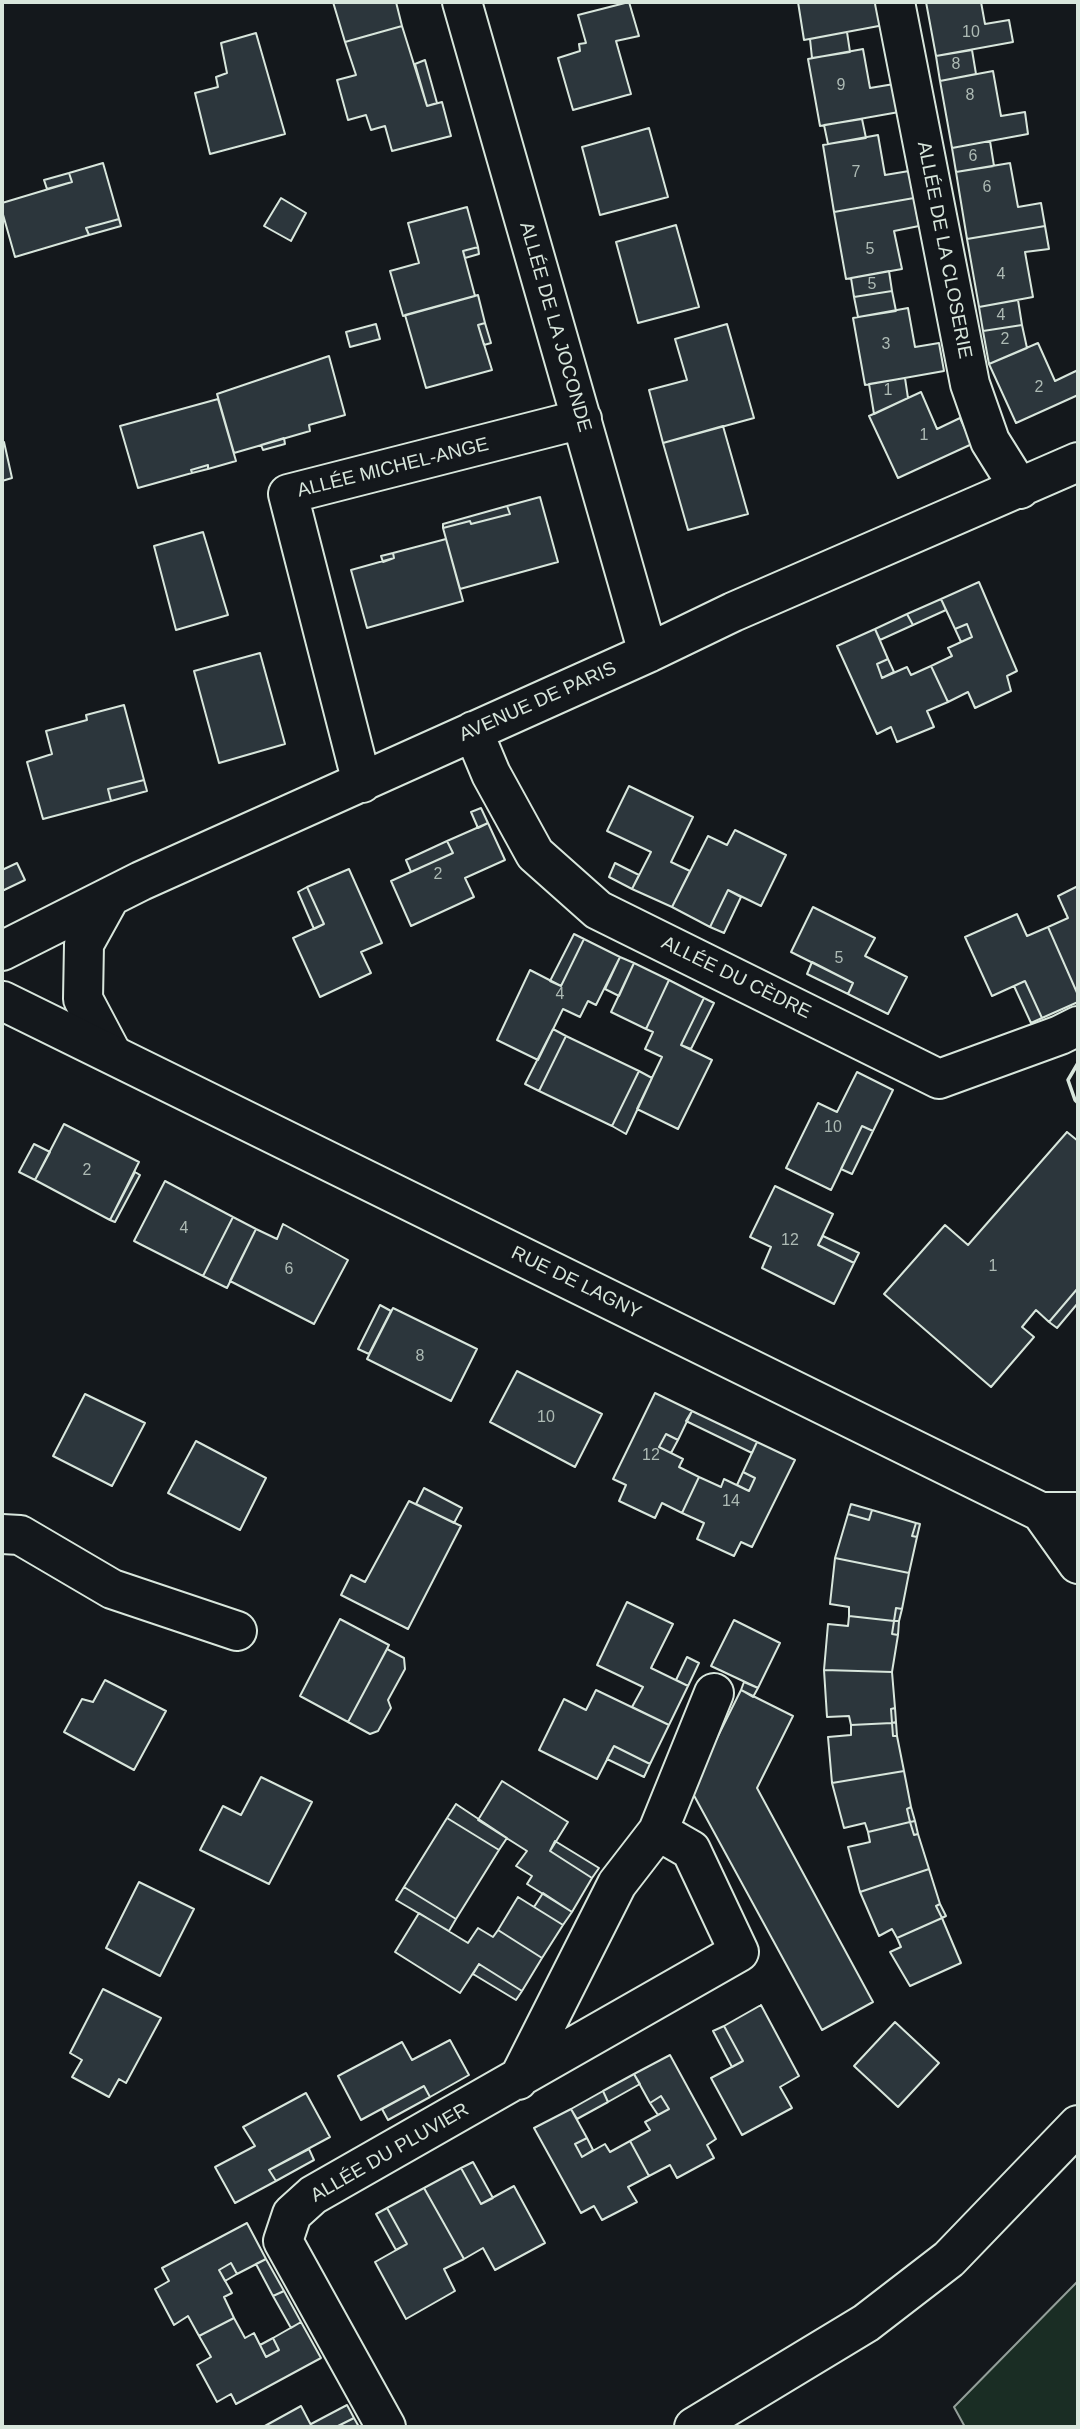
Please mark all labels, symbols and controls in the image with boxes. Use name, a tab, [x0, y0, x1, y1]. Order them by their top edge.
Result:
house number: 10	[962, 23, 980, 43]
house number: 8	[952, 55, 960, 75]
house number: 9	[837, 76, 845, 96]
house number: 8	[966, 86, 974, 106]
street label: ALLÉE DE LA CLOSERIE	[912, 139, 976, 361]
house number: 6	[969, 147, 977, 167]
house number: 7	[852, 163, 860, 183]
house number: 6	[983, 178, 991, 198]
street label: ALLÉE DE LA JOCONDE	[514, 219, 596, 435]
house number: 5	[866, 240, 874, 260]
house number: 4	[997, 265, 1005, 285]
house number: 5	[868, 275, 876, 295]
house number: 4	[997, 306, 1005, 326]
house number: 2	[1001, 330, 1009, 350]
house number: 3	[882, 335, 890, 355]
house number: 2	[1035, 378, 1043, 398]
house number: 1	[884, 381, 892, 401]
house number: 1	[920, 426, 928, 446]
street label: ALLÉE MICHEL-ANGE	[295, 433, 491, 503]
street label: AVENUE DE PARIS	[456, 657, 620, 747]
house number: 2	[434, 865, 442, 885]
street label: ALLÉE DU CÈDRE	[657, 932, 815, 1024]
house number: 5	[835, 949, 843, 969]
house number: 4	[556, 985, 564, 1005]
house number: 10	[824, 1118, 842, 1138]
house number: 2	[83, 1161, 91, 1181]
house number: 4	[180, 1219, 188, 1239]
house number: 12	[781, 1231, 799, 1251]
street label: RUE DE LAGNY	[507, 1242, 645, 1324]
house number: 1	[989, 1257, 997, 1277]
house number: 6	[285, 1260, 293, 1280]
house number: 8	[416, 1347, 424, 1367]
house number: 10	[537, 1408, 555, 1428]
house number: 12	[642, 1446, 660, 1466]
house number: 14	[722, 1492, 740, 1512]
street label: ALLÉE DU PLUVIER	[307, 2099, 473, 2207]

